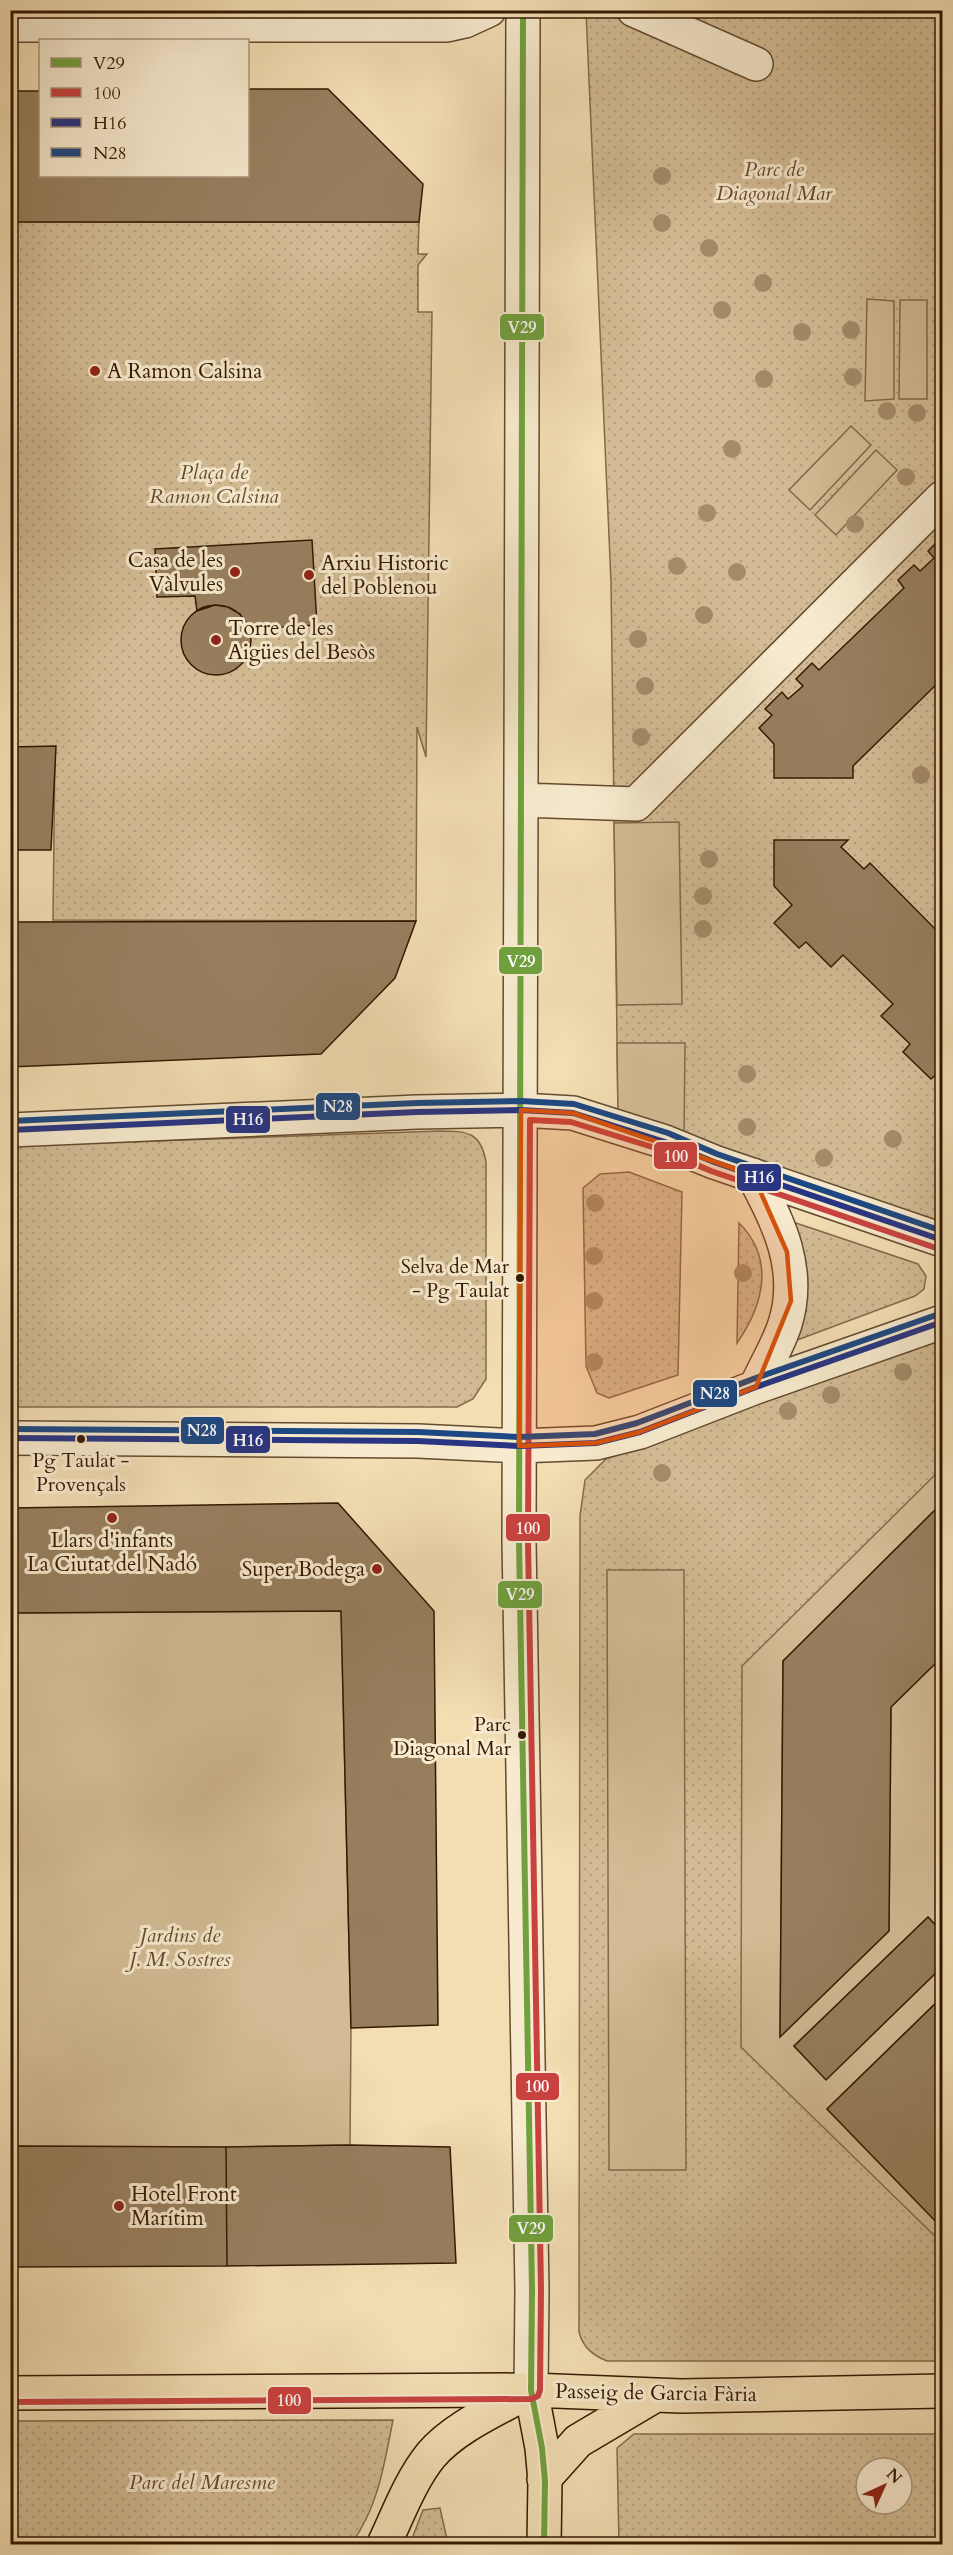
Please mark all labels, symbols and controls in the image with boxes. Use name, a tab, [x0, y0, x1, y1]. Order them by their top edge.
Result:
legend	[39, 39, 249, 177]
text: V29	[93, 51, 125, 76]
text: 100	[93, 81, 121, 106]
text: H16	[93, 111, 127, 136]
text: N28	[93, 141, 127, 166]
park label: Parc de Diagonal Mar	[716, 155, 833, 208]
line badge: V29	[499, 313, 545, 341]
text: V29	[508, 317, 536, 339]
place label: A Ramon Calsina	[107, 357, 262, 386]
marker: A Ramon Calsina	[88, 364, 102, 378]
park label: Plaça de Ramon Calsina	[149, 458, 279, 511]
place label: Casa de les Vàlvules	[128, 546, 223, 599]
place label: Arxiu Historic del Poblenou	[321, 549, 449, 602]
marker: Casa de les Vàlvules	[228, 565, 242, 579]
marker: Arxiu Historic del Poblenou	[302, 568, 316, 582]
place label: Torre de les Aigües del Besòs	[228, 614, 375, 667]
marker: Torre de les Aigües del Besòs	[209, 633, 223, 647]
line badge: V29	[498, 946, 543, 975]
text: V29	[507, 951, 535, 973]
line badge: N28	[315, 1092, 361, 1121]
text: N28	[323, 1096, 353, 1118]
line badge: H16	[225, 1105, 271, 1134]
text: H16	[233, 1109, 263, 1131]
line badge: 100	[653, 1141, 698, 1170]
text: 100	[664, 1146, 688, 1168]
line badge: H16	[736, 1163, 782, 1192]
text: H16	[744, 1167, 774, 1189]
place label: Selva de Mar - Pg Taulat	[401, 1253, 510, 1304]
marker: Selva de Mar - Pg Taulat	[514, 1272, 526, 1284]
line badge: N28	[692, 1379, 738, 1408]
text: N28	[700, 1383, 730, 1405]
line badge: N28	[180, 1416, 225, 1445]
text: N28	[187, 1420, 217, 1442]
line badge: H16	[225, 1425, 271, 1454]
text: H16	[233, 1430, 263, 1452]
marker: Pg Taulat - Provençals	[75, 1433, 87, 1445]
place label: Pg Taulat - Provençals	[32, 1447, 130, 1498]
marker: Llars d'infants La Ciutat del Nadó	[105, 1511, 119, 1525]
line badge: 100	[505, 1513, 551, 1542]
text: 100	[516, 1518, 540, 1540]
place label: Llars d'infants La Ciutat del Nadó	[27, 1526, 197, 1579]
place label: Super Bodega	[242, 1555, 365, 1584]
marker: Super Bodega	[370, 1562, 384, 1576]
line badge: V29	[497, 1580, 543, 1609]
text: V29	[506, 1584, 534, 1606]
place label: Parc Diagonal Mar	[393, 1711, 512, 1762]
marker: Parc Diagonal Mar	[516, 1729, 528, 1741]
park label: Jardins de J. M. Sostres	[124, 1921, 231, 1974]
line badge: 100	[515, 2072, 560, 2101]
text: 100	[525, 2076, 549, 2098]
place label: Hotel Front Marítim	[131, 2180, 237, 2233]
marker: Hotel Front Marítim	[112, 2199, 126, 2213]
line badge: V29	[508, 2214, 554, 2243]
text: V29	[517, 2218, 545, 2240]
street label: Passeig de Garcia Fària	[555, 2377, 757, 2409]
line badge: 100	[267, 2386, 312, 2415]
text: 100	[277, 2390, 301, 2412]
north arrow	[854, 2456, 914, 2516]
text: N	[881, 2463, 907, 2489]
park label: Parc del Maresme	[129, 2468, 276, 2497]

